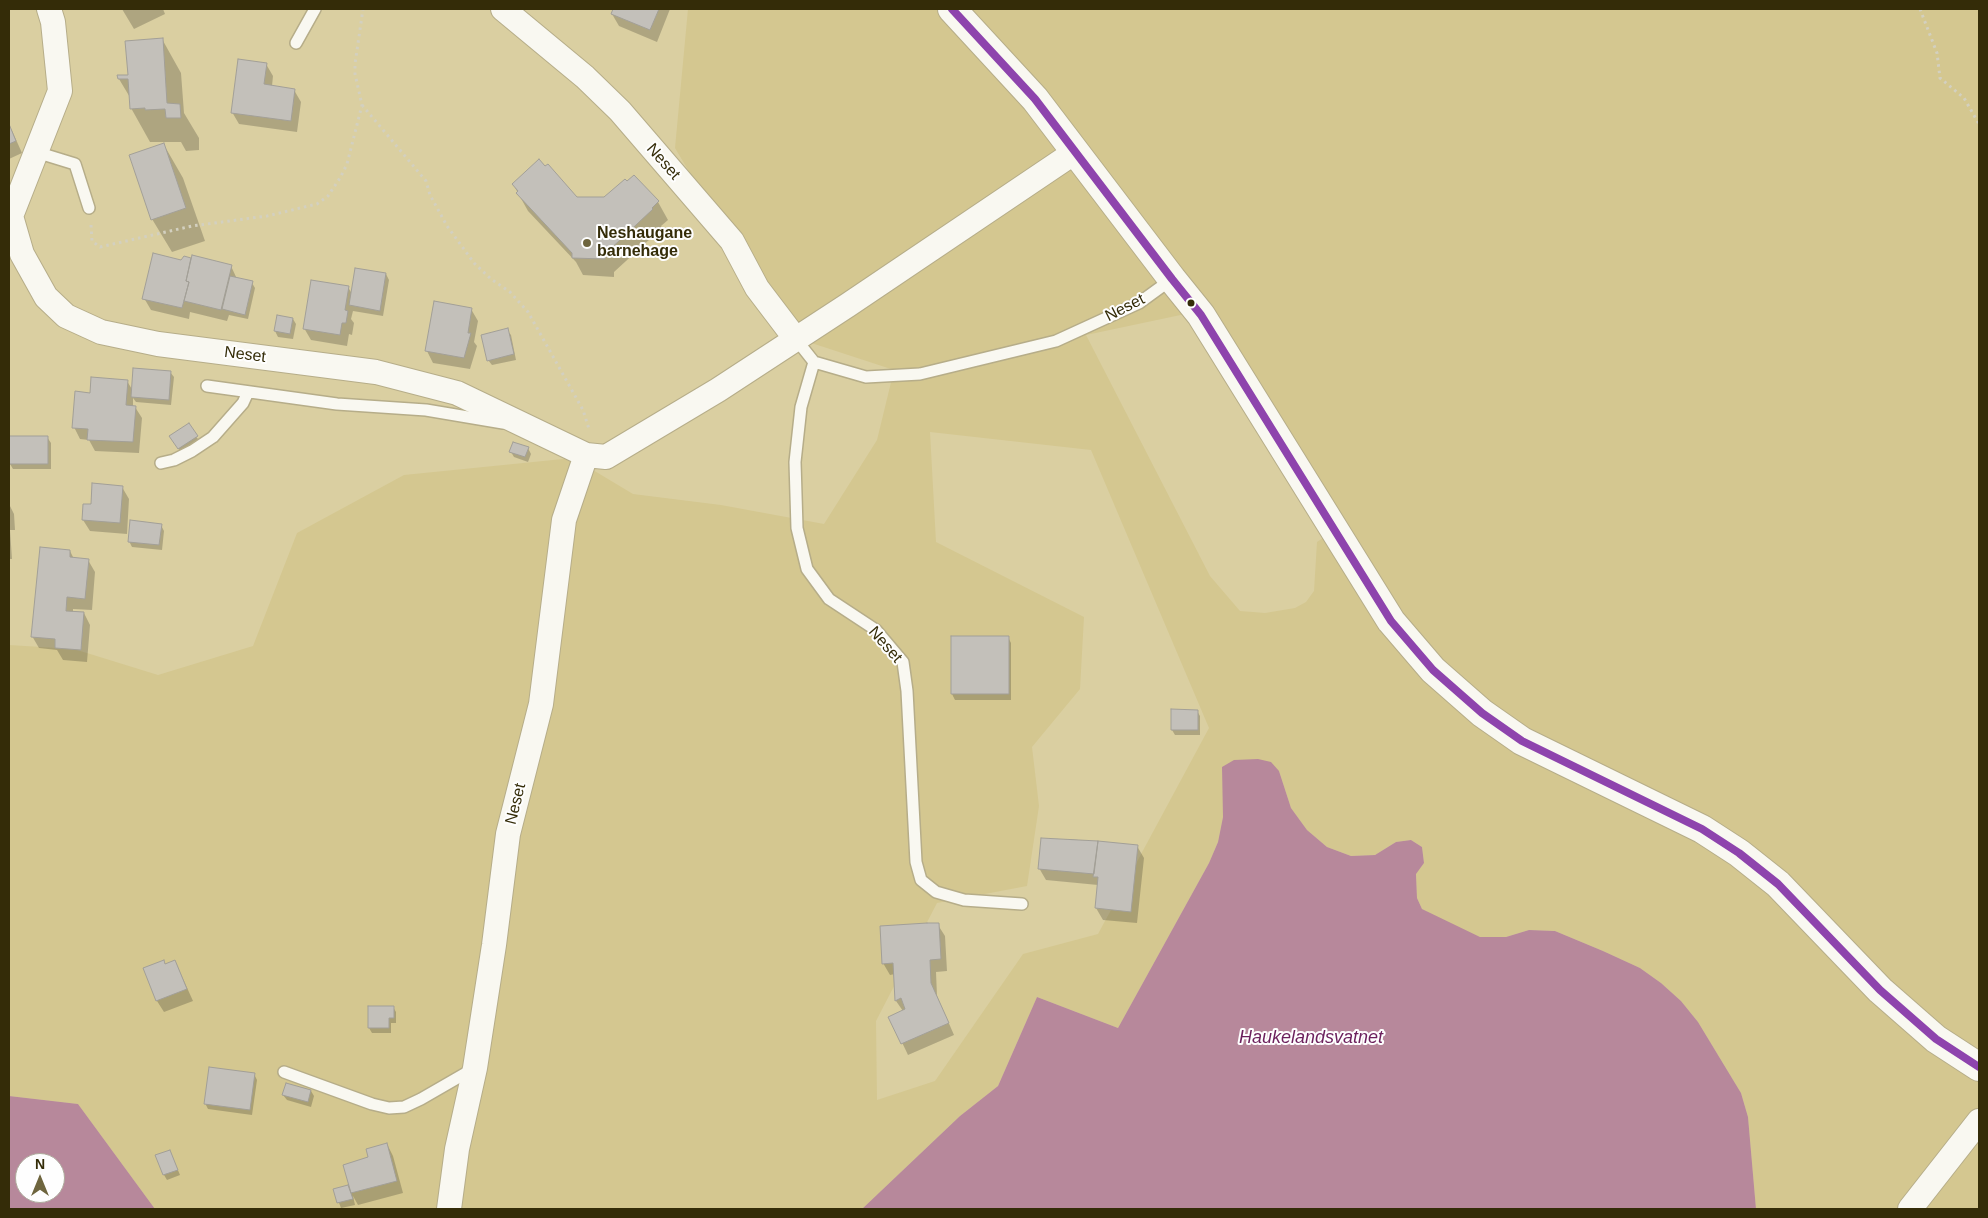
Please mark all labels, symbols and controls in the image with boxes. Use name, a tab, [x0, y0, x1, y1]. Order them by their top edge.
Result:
street label: Neset	[642, 140, 684, 184]
place label: Neshaugane barnehage	[597, 224, 692, 262]
marker: Neshaugane barnehage	[581, 237, 593, 249]
street label: Neset	[1102, 290, 1148, 326]
unlabelled marker	[1186, 298, 1196, 308]
street label: Neset	[223, 343, 267, 367]
street label: Neset	[864, 623, 906, 667]
street label: Neset	[502, 781, 530, 827]
water label: Haukelandsvatnet	[1239, 1027, 1383, 1049]
north arrow	[15, 1153, 65, 1203]
text: N	[35, 1156, 45, 1172]

